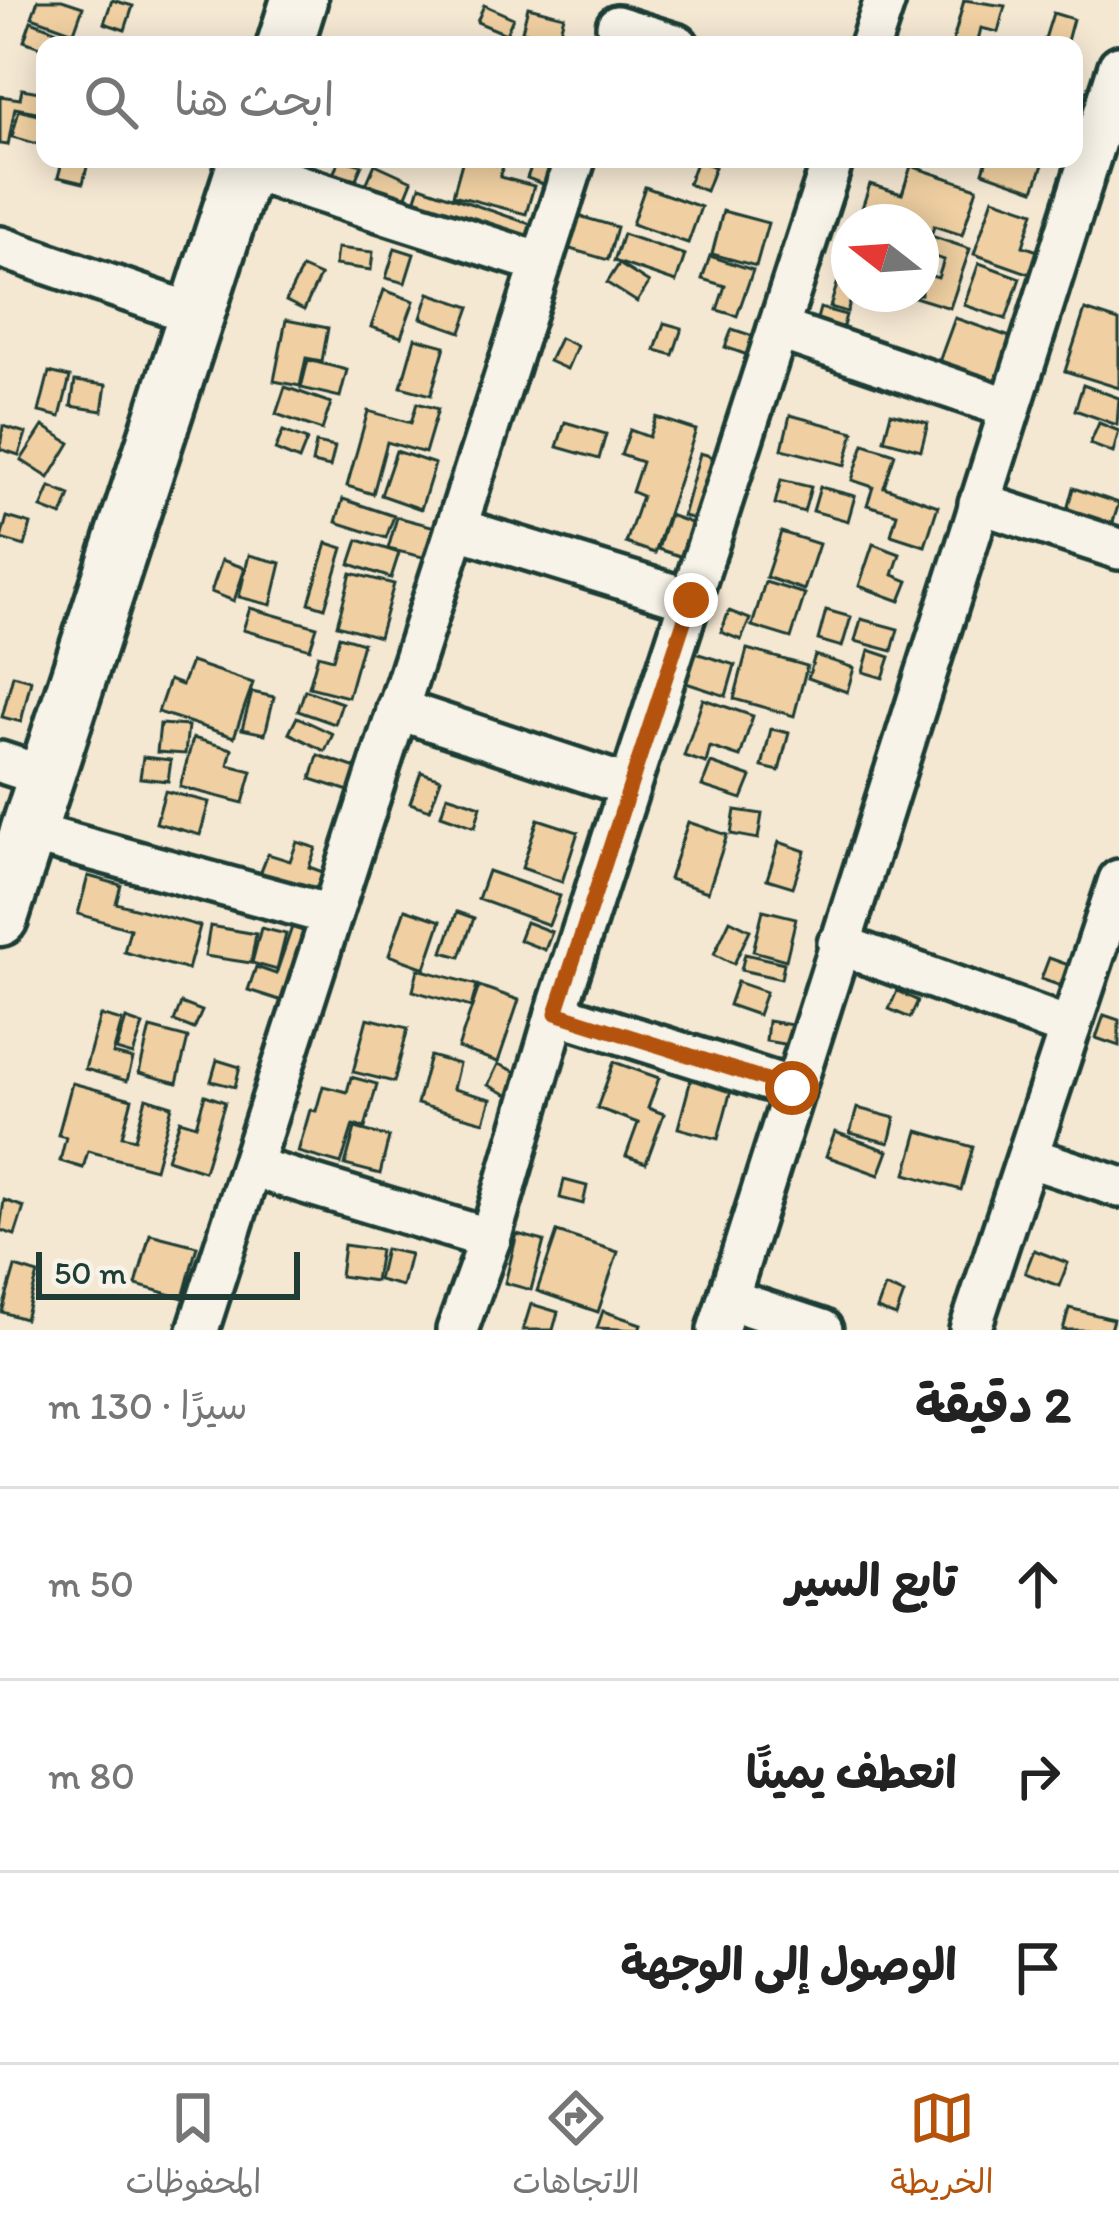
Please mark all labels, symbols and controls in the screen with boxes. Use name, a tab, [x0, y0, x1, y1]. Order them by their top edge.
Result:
search box	[36, 36, 1083, 168]
icon: search	[78, 69, 144, 135]
text: ابحث هنا	[174, 72, 335, 126]
north arrow	[831, 204, 939, 312]
route end	[664, 573, 718, 627]
route start	[765, 1061, 819, 1115]
scale bar	[36, 1246, 300, 1299]
text: 50 m	[54, 1253, 127, 1292]
text: 2 دقيقة	[915, 1374, 1071, 1435]
text: سيرًا · 130 m	[48, 1382, 248, 1429]
icon: ahead	[1005, 1551, 1071, 1617]
text: تابع السير	[787, 1553, 957, 1607]
text: 50 m	[48, 1560, 134, 1607]
icon: right	[1005, 1743, 1071, 1809]
text: انعطف يمينًا	[746, 1745, 957, 1799]
text: 80 m	[48, 1752, 135, 1799]
icon: arrive	[1005, 1935, 1071, 2001]
text: الوصول إلى الوجهة	[620, 1937, 957, 1991]
tab: المحفوظات	[125, 2085, 261, 2211]
tab: الاتجاهات	[512, 2085, 640, 2211]
tab: الخريطة	[891, 2085, 994, 2211]

